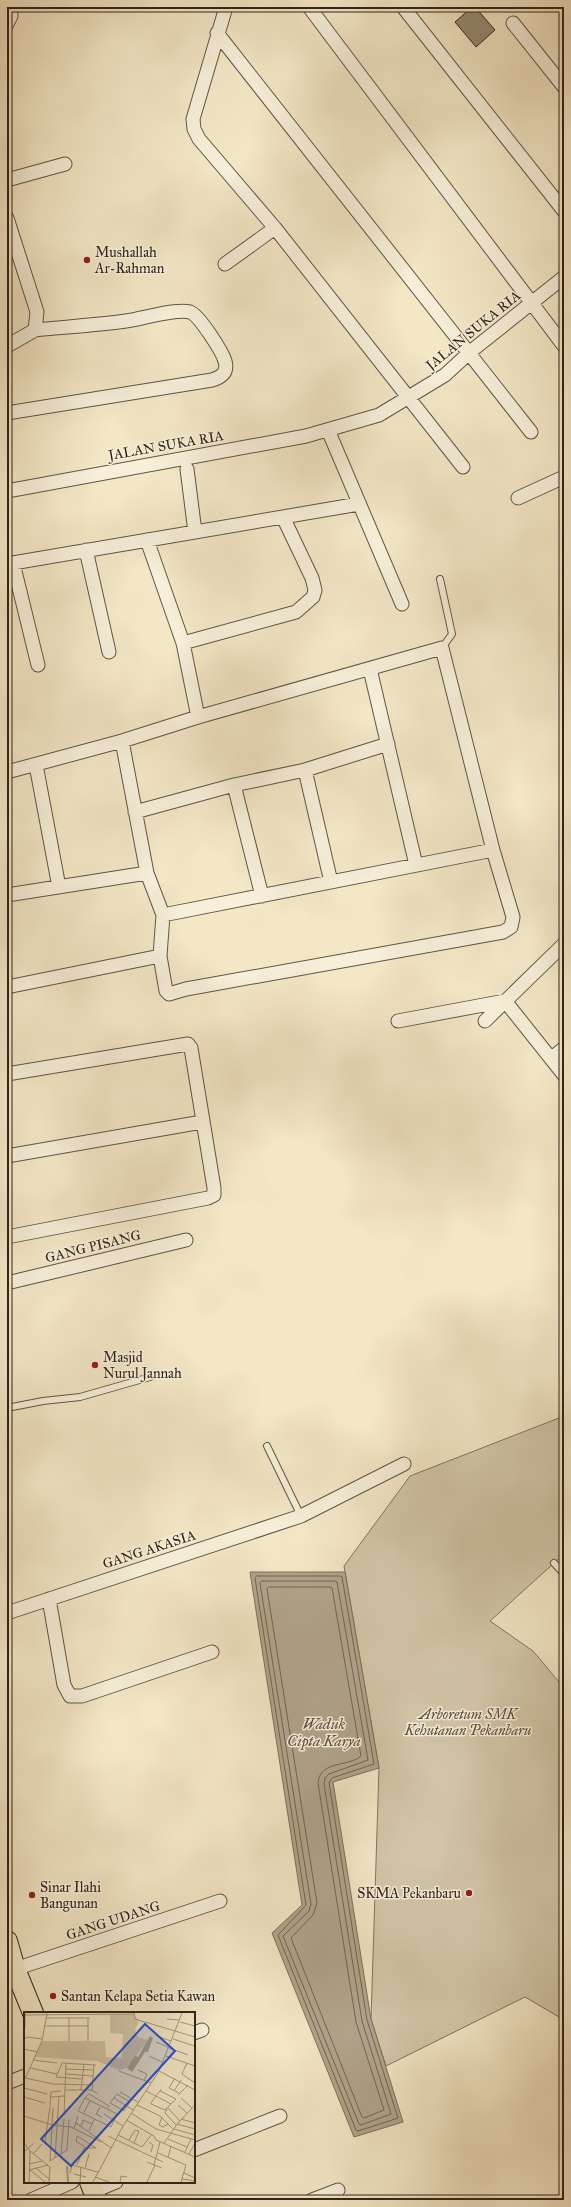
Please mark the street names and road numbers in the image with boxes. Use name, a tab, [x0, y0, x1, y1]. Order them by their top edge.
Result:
street label: JALAN SUKA RIA	[421, 287, 525, 376]
street label: JALAN SUKA RIA	[105, 427, 226, 465]
street label: GANG PISANG	[43, 1226, 143, 1267]
street label: GANG AKASIA	[100, 1526, 198, 1573]
street label: GANG UDANG	[64, 1897, 162, 1944]

